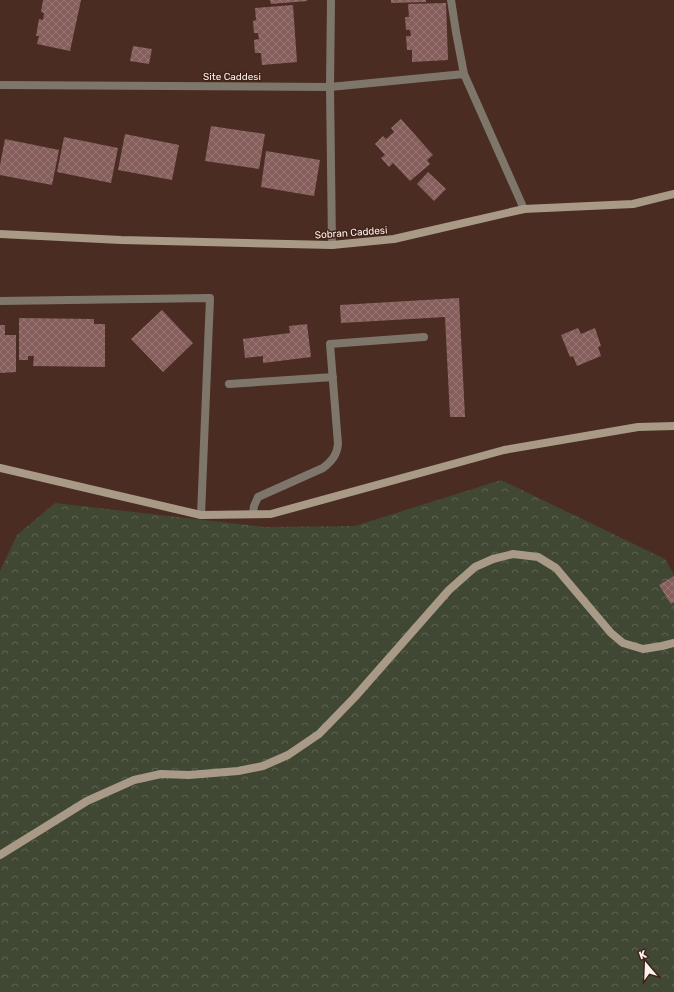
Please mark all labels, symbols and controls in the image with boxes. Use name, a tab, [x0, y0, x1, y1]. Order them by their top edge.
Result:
street label: Site Caddesi	[203, 71, 261, 83]
street label: Sobran Caddesi	[314, 224, 388, 242]
north arrow	[626, 944, 666, 984]
text: K	[637, 947, 649, 962]

